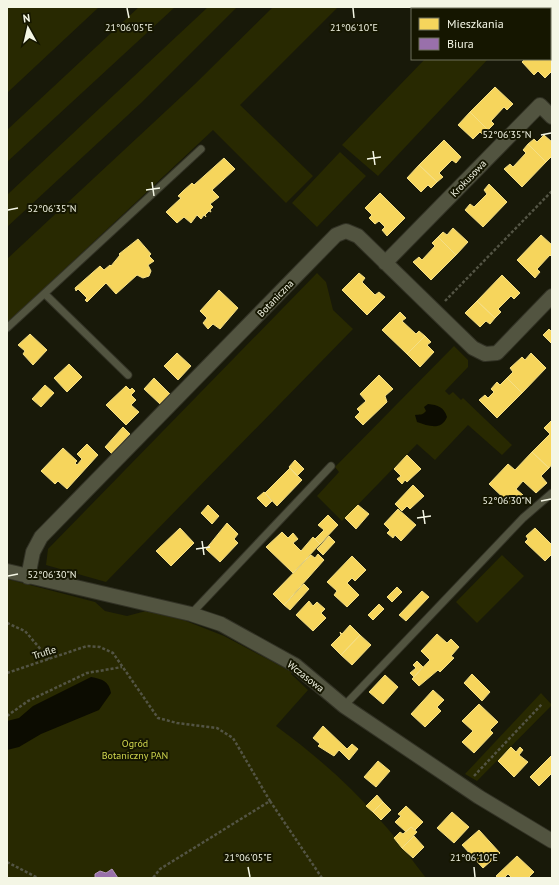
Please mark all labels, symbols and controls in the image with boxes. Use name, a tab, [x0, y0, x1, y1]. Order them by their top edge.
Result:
north arrow	[8, 8, 48, 48]
legend	[411, 8, 551, 60]
text: N	[22, 11, 31, 26]
text: Mieszkania	[447, 16, 504, 31]
text: 21°06'05"E	[105, 21, 153, 34]
text: 21°06'10"E	[330, 21, 378, 34]
text: Biura	[447, 36, 474, 51]
text: 52°06'35"N	[482, 128, 532, 141]
street label: Krokusowa	[448, 157, 489, 200]
text: 52°06'35"N	[27, 202, 77, 215]
street label: Botaniczna	[254, 277, 296, 320]
text: 52°06'30"N	[482, 494, 532, 507]
text: 52°06'30"N	[27, 568, 77, 581]
street label: Trufle	[31, 643, 58, 662]
street label: Wczasowa	[285, 658, 327, 695]
park label: Ogród Botaniczny PAN	[102, 737, 168, 762]
text: 21°06'05"E	[224, 851, 272, 864]
text: 21°06'10"E	[450, 851, 498, 864]

